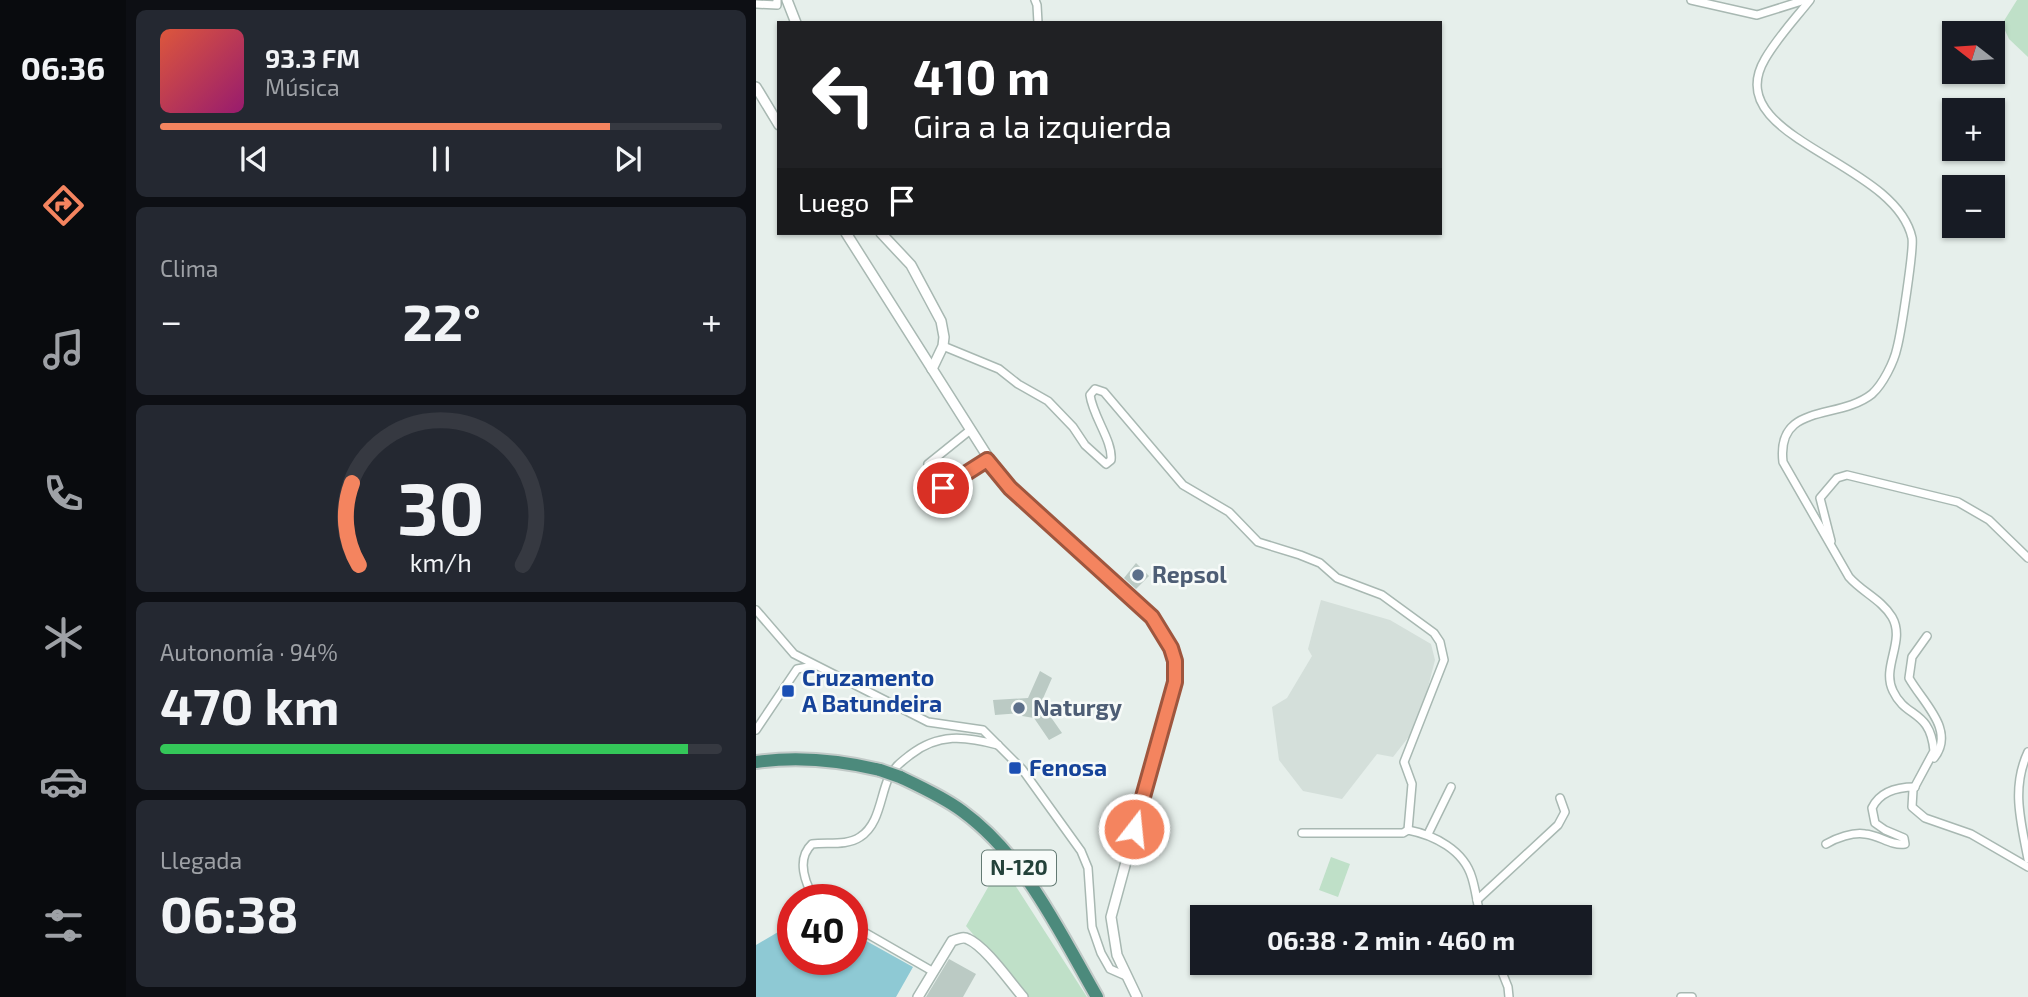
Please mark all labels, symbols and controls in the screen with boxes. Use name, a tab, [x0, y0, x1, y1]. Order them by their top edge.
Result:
north arrow	[1942, 21, 2006, 84]
map controls	[1942, 21, 2005, 238]
text: 93.3 FM	[265, 42, 360, 73]
text: 410 m	[913, 46, 1050, 105]
text: 06:36	[21, 48, 105, 86]
icon: left	[798, 49, 889, 140]
text: Música	[265, 73, 340, 101]
button: +	[1942, 98, 2005, 161]
text: Gira a la izquierda	[913, 106, 1172, 144]
icon: previous	[235, 140, 273, 178]
icon: pause	[422, 140, 460, 178]
icon: next	[609, 140, 647, 178]
button: −	[1942, 175, 2005, 238]
icon: directions	[39, 181, 88, 230]
icon: arrive	[883, 182, 921, 220]
text: Luego	[798, 186, 869, 217]
text: Clima	[160, 254, 218, 282]
text: 22°	[402, 289, 481, 351]
text: −	[160, 297, 182, 343]
text: +	[701, 297, 722, 343]
icon: music	[39, 325, 88, 374]
pin	[913, 458, 973, 518]
text: 30	[397, 462, 485, 550]
icon: phone	[39, 469, 88, 518]
icon: arrive	[924, 469, 962, 507]
text: km/h	[410, 546, 472, 576]
place label: Repsol	[1152, 560, 1227, 588]
marker: Repsol	[1130, 567, 1146, 583]
icon: climate	[39, 613, 88, 662]
text: Autonomía · 94%	[160, 638, 338, 666]
place label: Cruzamento A Batundeira	[802, 663, 942, 717]
text: 470 km	[160, 673, 340, 735]
marker: Cruzamento A Batundeira	[780, 683, 796, 699]
place label: Naturgy	[1033, 693, 1122, 721]
marker: Naturgy	[1011, 700, 1027, 716]
place label: Fenosa	[1029, 753, 1107, 781]
icon: car	[39, 757, 88, 806]
marker: Fenosa	[1007, 760, 1023, 776]
position arrow	[1097, 792, 1171, 866]
text: Llegada	[160, 846, 242, 874]
road number: N-120	[982, 850, 1056, 886]
text: 06:38	[160, 881, 299, 943]
speed limit sign: 40	[777, 884, 868, 975]
icon: filters	[39, 901, 88, 950]
text: 06:38 · 2 min · 460 m	[1267, 924, 1515, 955]

